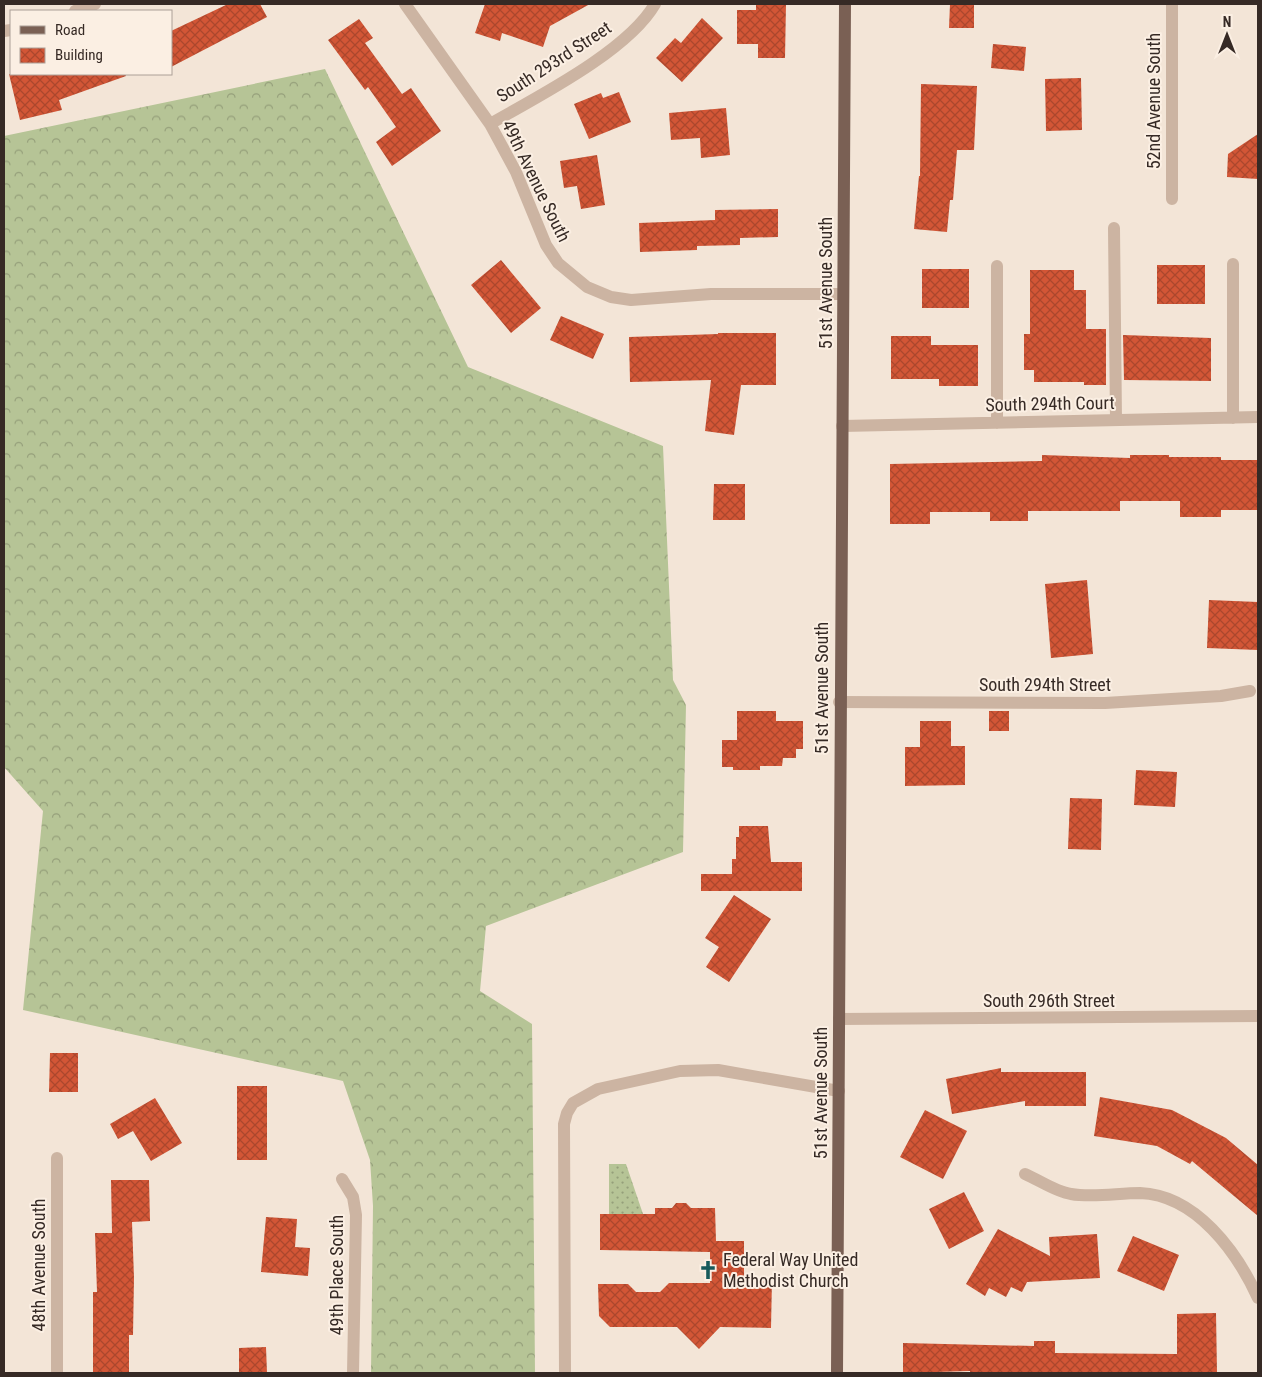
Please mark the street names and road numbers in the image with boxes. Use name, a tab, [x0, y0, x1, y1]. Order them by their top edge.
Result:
street label: South 293rd Street	[492, 17, 615, 106]
street label: 52nd Avenue South	[1143, 33, 1164, 169]
street label: 49th Avenue South	[498, 116, 575, 245]
street label: 51st Avenue South	[815, 217, 836, 349]
street label: South 294th Court	[985, 392, 1115, 415]
street label: 51st Avenue South	[811, 622, 832, 754]
street label: South 294th Street	[979, 674, 1111, 695]
street label: South 296th Street	[983, 990, 1115, 1011]
street label: 51st Avenue South	[810, 1027, 831, 1159]
street label: 48th Avenue South	[28, 1199, 49, 1331]
street label: 49th Place South	[326, 1215, 347, 1335]

